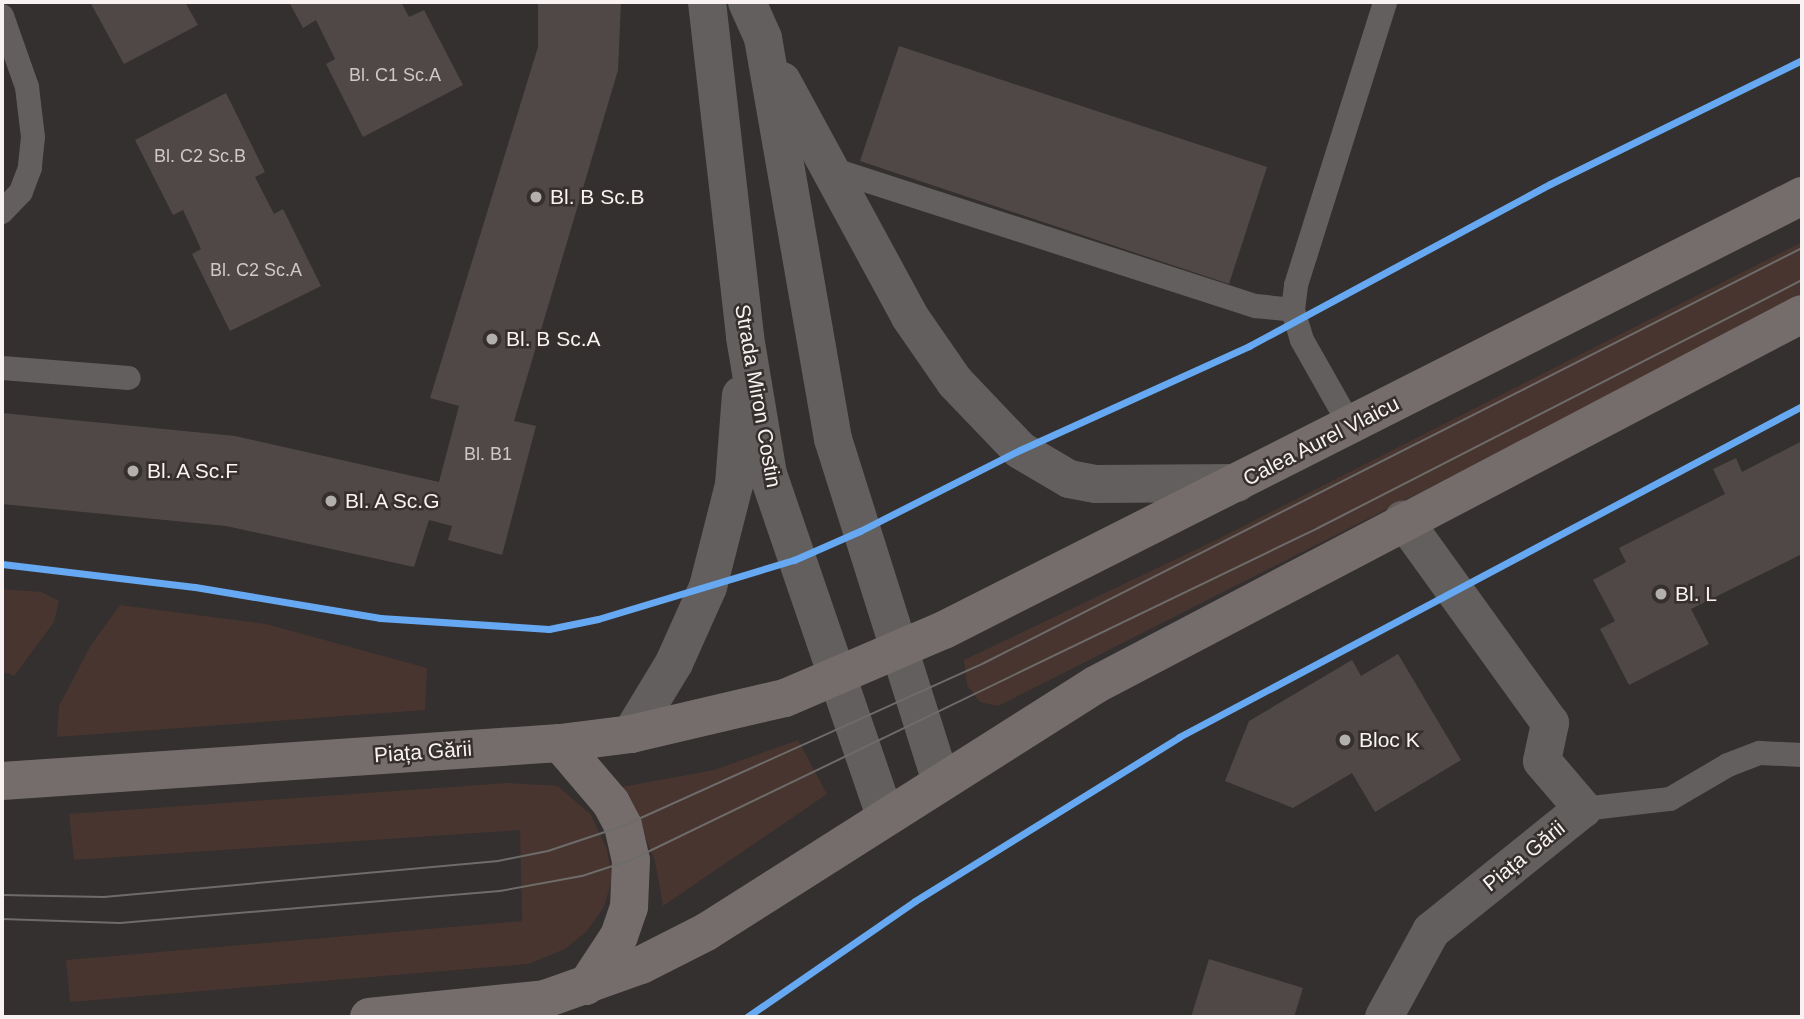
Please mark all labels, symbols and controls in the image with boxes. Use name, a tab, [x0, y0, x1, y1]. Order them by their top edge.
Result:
house number: Bl. C1 Sc.A	[349, 64, 441, 86]
house number: Bl. C2 Sc.B	[154, 145, 246, 167]
place label: Bl. B Sc.B	[550, 184, 645, 210]
marker: Bl. B Sc.B	[528, 189, 544, 205]
house number: Bl. C2 Sc.A	[210, 259, 302, 281]
street label: Strada Miron Costin	[729, 302, 787, 490]
place label: Bl. B Sc.A	[506, 326, 601, 352]
marker: Bl. B Sc.A	[484, 331, 500, 347]
street label: Calea Aurel Vlaicu	[1238, 391, 1404, 491]
house number: Bl. B1	[464, 443, 512, 465]
place label: Bl. A Sc.F	[147, 458, 240, 484]
marker: Bl. A Sc.F	[125, 463, 141, 479]
place label: Bl. A Sc.G	[345, 488, 442, 514]
marker: Bl. A Sc.G	[323, 493, 339, 509]
place label: Bl. L	[1675, 581, 1717, 607]
marker: Bl. L	[1653, 586, 1669, 602]
place label: Bloc K	[1359, 727, 1420, 753]
marker: Bloc K	[1337, 732, 1353, 748]
street label: Piața Gării	[373, 736, 473, 768]
street label: Piața Gării	[1478, 815, 1570, 897]

